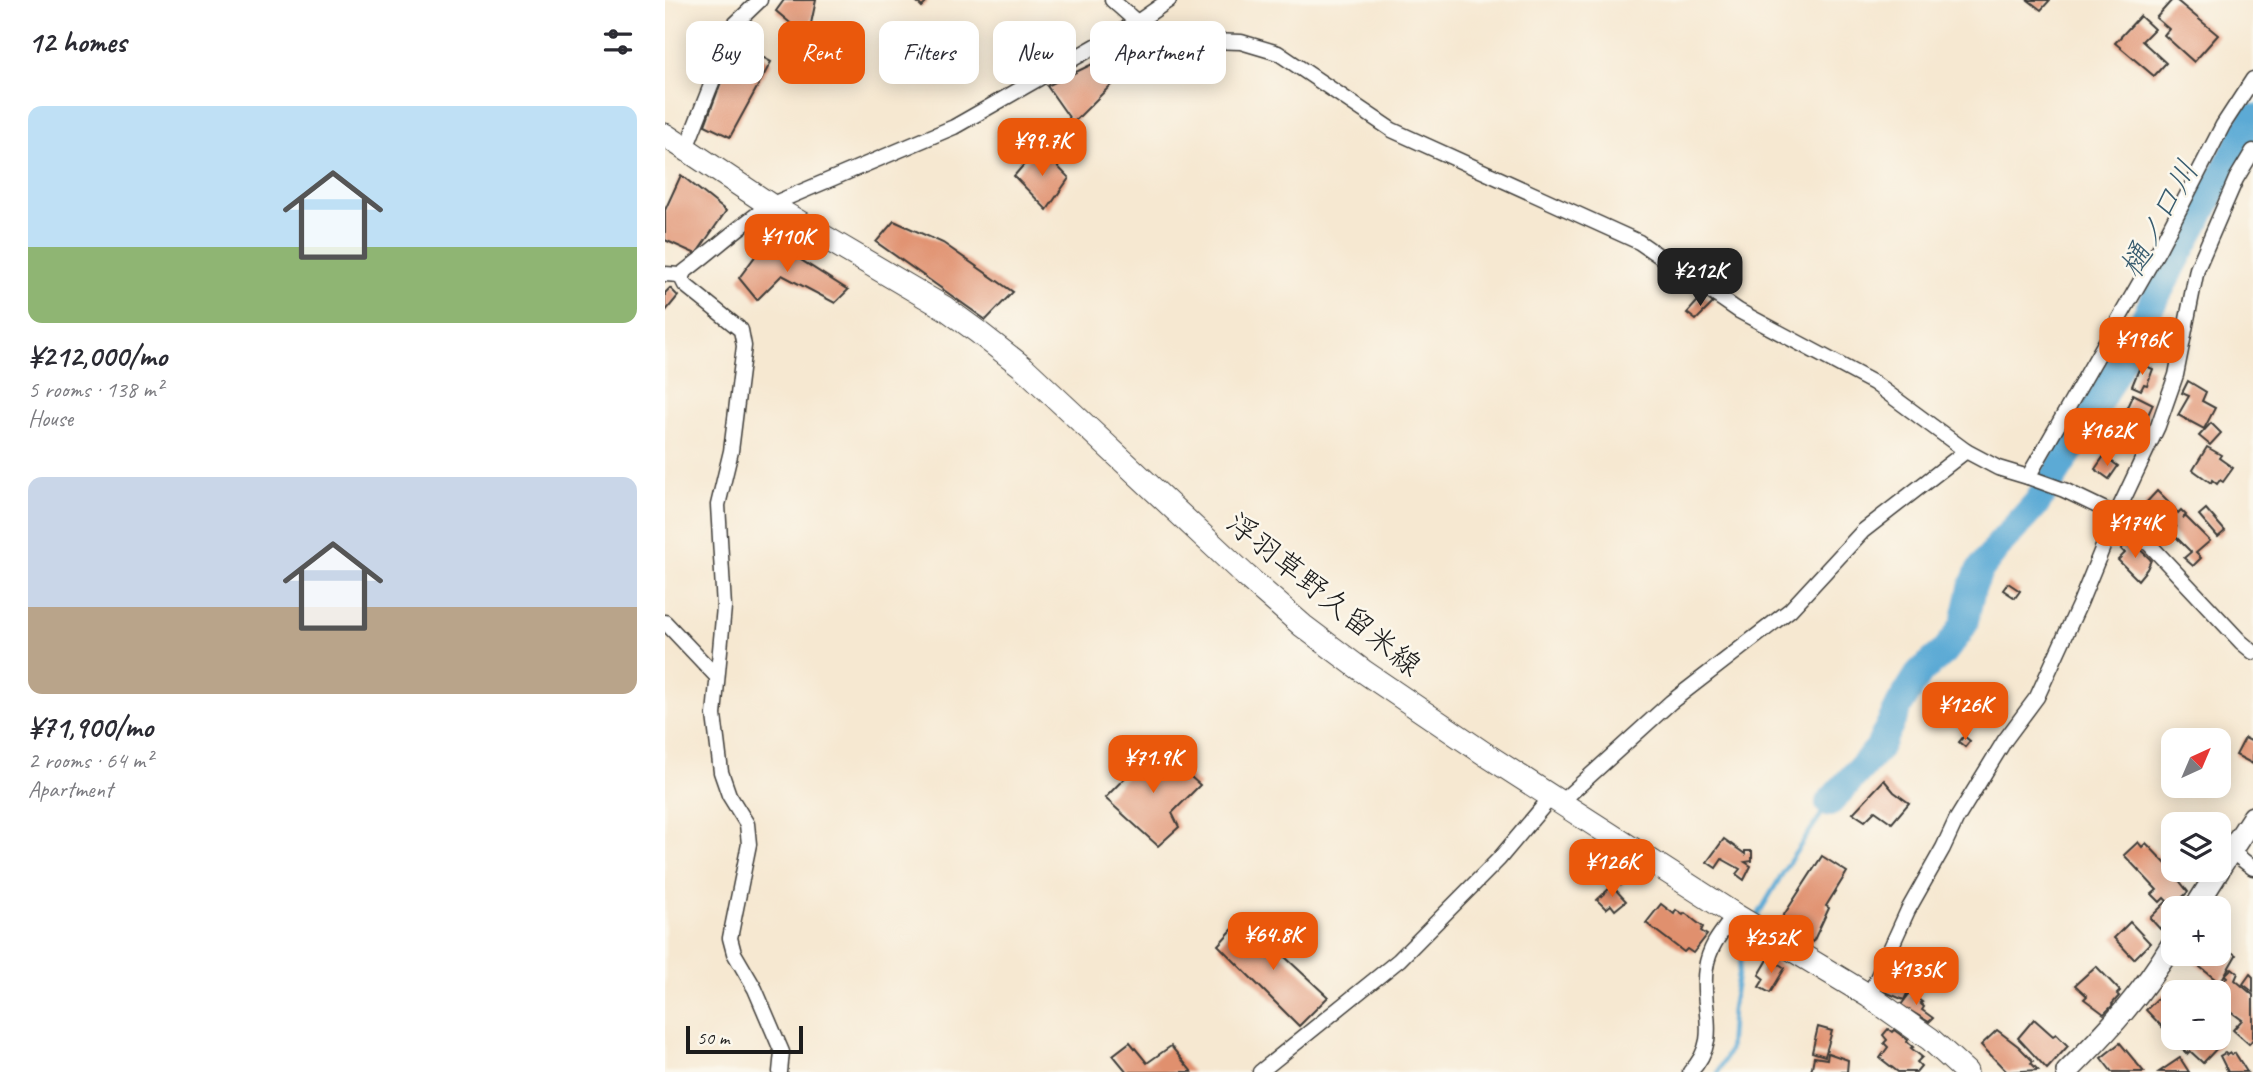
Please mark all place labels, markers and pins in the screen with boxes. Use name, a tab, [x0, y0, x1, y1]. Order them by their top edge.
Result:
pin: ¥99.7K	[985, 118, 1099, 178]
pin: ¥110K	[738, 215, 836, 274]
pin: ¥212K	[1651, 248, 1749, 308]
pin: ¥196K	[2093, 318, 2191, 377]
pin: ¥162K	[2058, 408, 2156, 468]
pin: ¥174K	[2086, 500, 2184, 560]
pin: ¥126K	[1916, 682, 2014, 742]
pin: ¥71.9K	[1096, 736, 1210, 795]
pin: ¥126K	[1563, 839, 1661, 899]
pin: ¥64.8K	[1216, 912, 1330, 972]
pin: ¥252K	[1722, 916, 1820, 975]
pin: ¥135K	[1867, 948, 1965, 1007]

